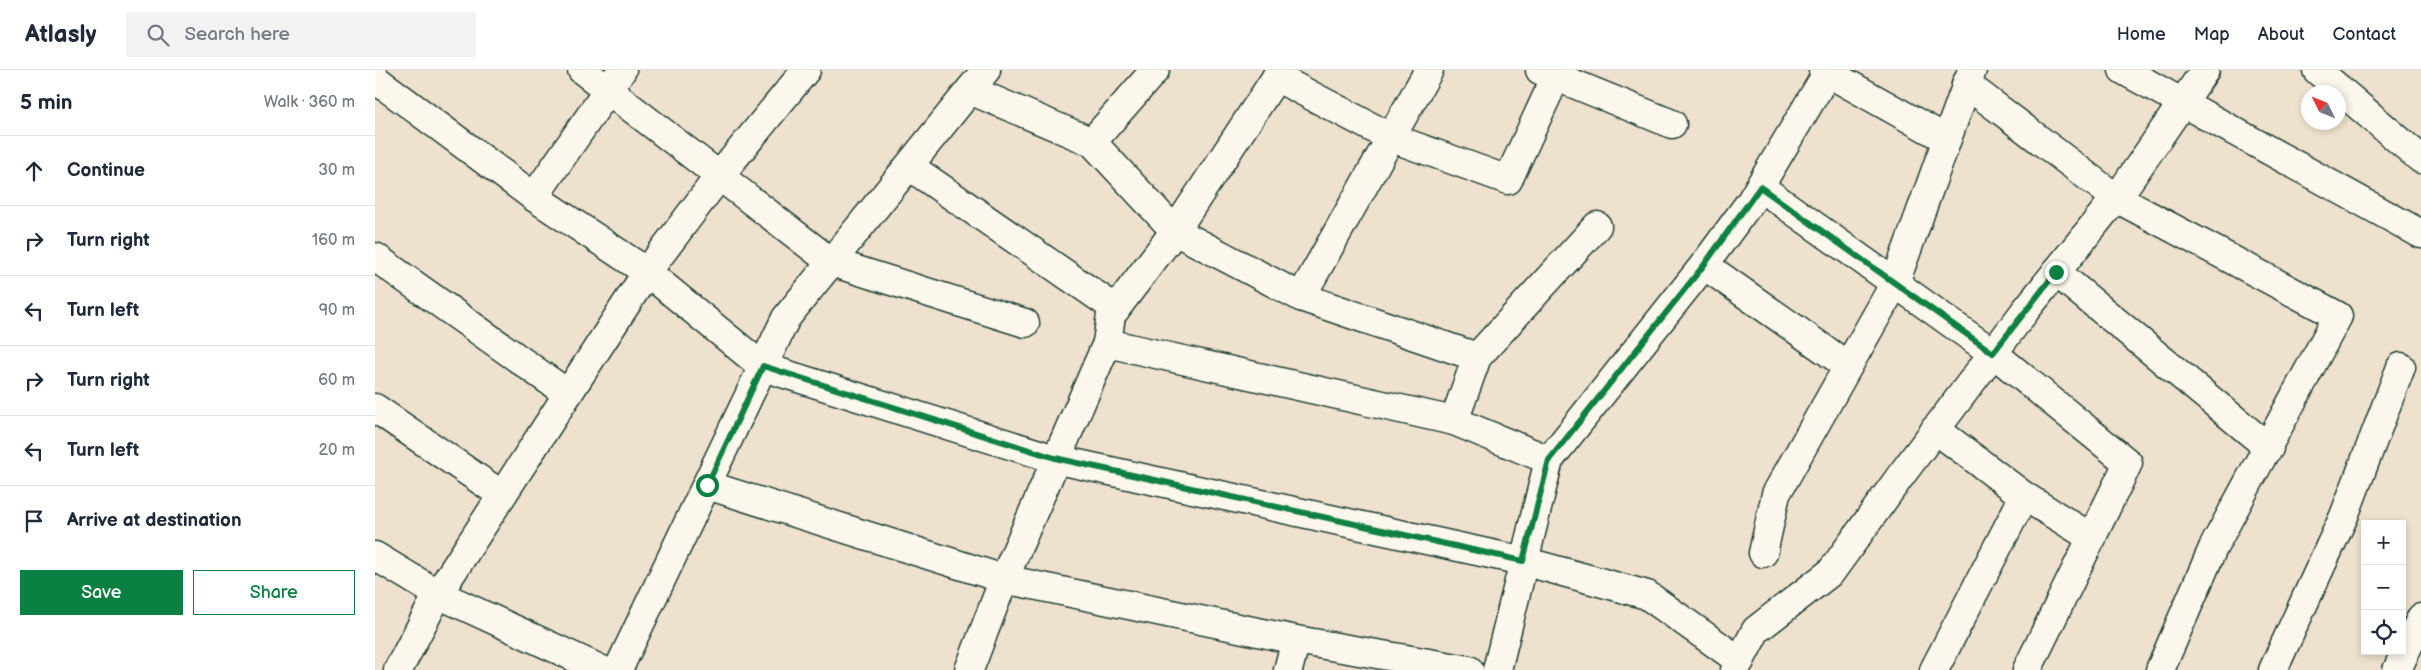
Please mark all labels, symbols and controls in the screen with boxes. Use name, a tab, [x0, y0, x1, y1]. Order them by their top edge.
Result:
search box	[126, 12, 476, 57]
text: Atlasly	[25, 20, 96, 49]
icon: search	[144, 21, 172, 49]
text: Search here	[184, 23, 290, 46]
text: Home	[2117, 24, 2166, 45]
text: Map	[2194, 24, 2230, 45]
text: About	[2258, 24, 2305, 45]
text: Contact	[2333, 24, 2396, 45]
north arrow	[2301, 85, 2346, 130]
text: 5 min	[20, 90, 73, 115]
text: Walk · 360 m	[264, 93, 355, 112]
icon: ahead	[20, 157, 48, 185]
text: Continue	[67, 159, 145, 182]
text: 30 m	[318, 161, 355, 180]
icon: right	[20, 227, 48, 255]
text: Turn right	[67, 229, 150, 252]
text: 160 m	[312, 231, 355, 250]
route end	[2045, 261, 2068, 284]
icon: left	[20, 297, 48, 325]
text: Turn left	[67, 299, 139, 322]
text: 90 m	[319, 301, 355, 320]
icon: right	[20, 367, 48, 395]
text: Turn right	[67, 369, 150, 392]
text: 60 m	[318, 371, 355, 390]
icon: left	[20, 437, 48, 465]
text: Turn left	[67, 439, 139, 462]
text: 20 m	[319, 441, 355, 460]
route start	[696, 474, 719, 497]
icon: arrive	[20, 507, 48, 535]
text: Arrive at destination	[67, 509, 242, 532]
map controls	[2361, 520, 2406, 655]
button: +	[2361, 520, 2406, 565]
button: −	[2361, 565, 2406, 610]
button: Save	[20, 570, 183, 615]
button: Share	[193, 570, 355, 615]
button: locate	[2361, 610, 2406, 655]

